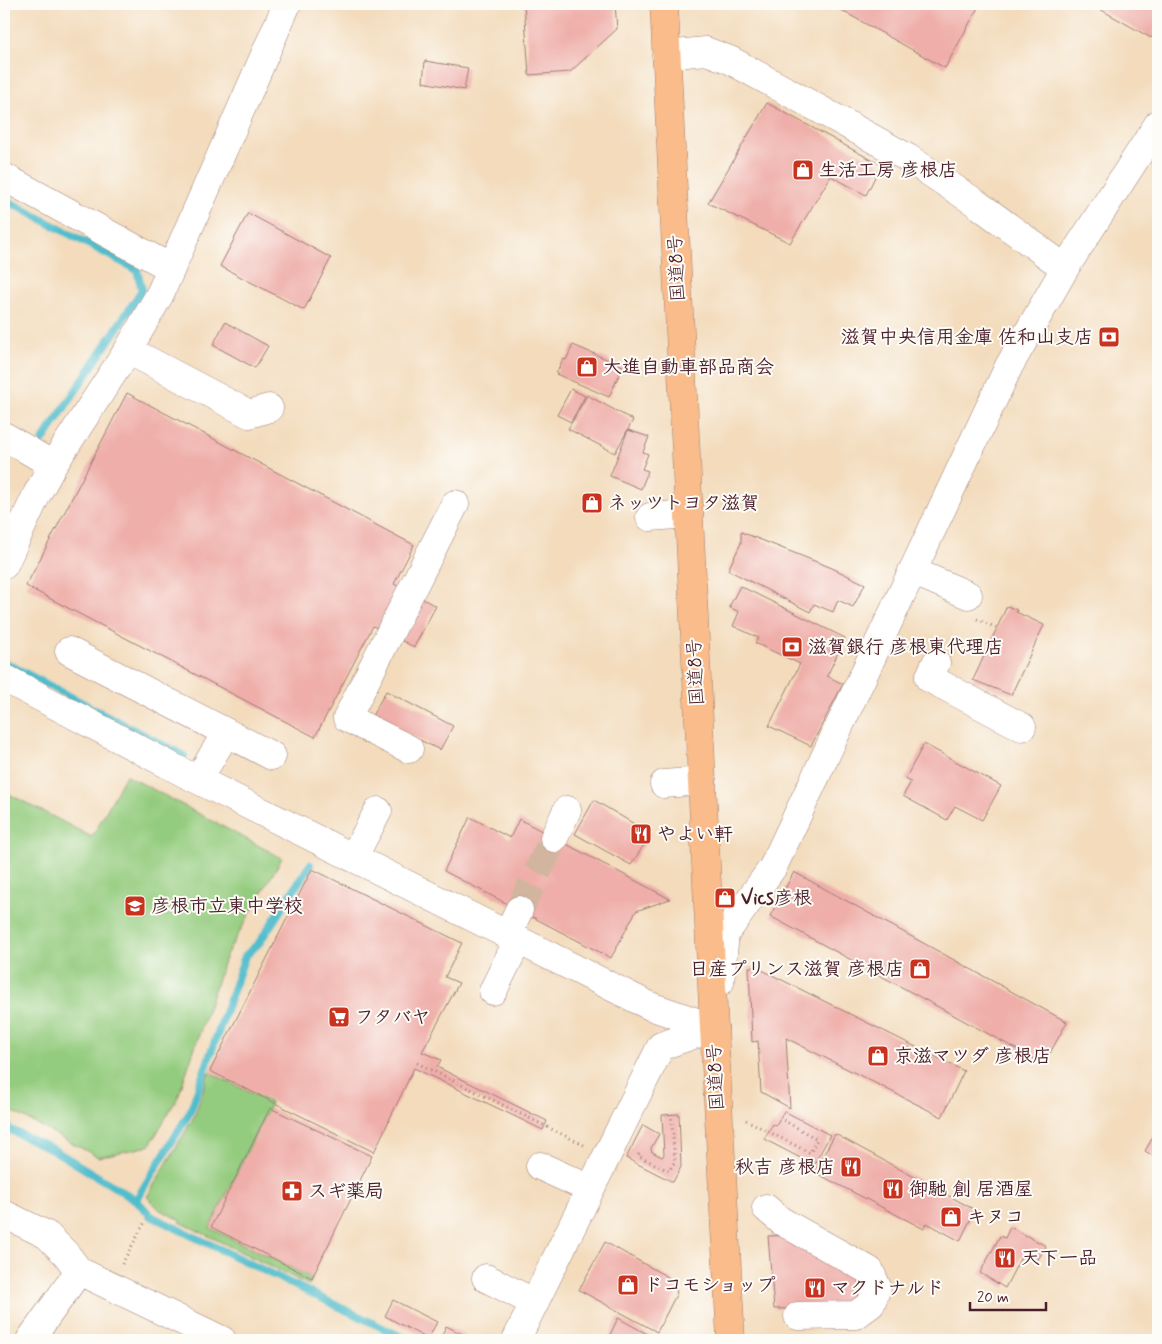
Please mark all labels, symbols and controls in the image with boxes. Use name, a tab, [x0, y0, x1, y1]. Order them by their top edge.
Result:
shop icon: 生活工房 彦根店	[791, 158, 815, 182]
place label: 生活工房 彦根店	[819, 158, 957, 183]
street label: 国道8号	[663, 234, 691, 302]
place label: 滋賀中央信用金庫 佐和山支店	[841, 325, 1093, 350]
bank icon: 滋賀中央信用金庫 佐和山支店	[1097, 325, 1121, 349]
shop icon: 大進自動車部品商会	[575, 355, 599, 379]
place label: 大進自動車部品商会	[603, 355, 774, 380]
shop icon: ネッツトヨタ滋賀	[580, 491, 604, 515]
place label: ネッツトヨタ滋賀	[608, 491, 759, 516]
bank icon: 滋賀銀行 彦根東代理店	[780, 635, 804, 659]
place label: 滋賀銀行 彦根東代理店	[808, 635, 1003, 660]
street label: 国道8号	[682, 638, 710, 706]
restaurant icon: やよい軒	[629, 822, 653, 846]
place label: やよい軒	[657, 822, 733, 847]
shop icon: Vics彦根	[713, 886, 737, 910]
place label: Vics彦根	[741, 886, 812, 911]
school or university icon: 彦根市立東中学校	[123, 894, 147, 918]
place label: 彦根市立東中学校	[151, 894, 303, 919]
place label: 日産プリンス滋賀 彦根店	[690, 957, 904, 982]
shop icon: 日産プリンス滋賀 彦根店	[908, 957, 932, 981]
supermarket icon: フタバヤ	[327, 1005, 351, 1029]
place label: フタバヤ	[355, 1005, 431, 1030]
street label: 国道8号	[702, 1043, 730, 1111]
shop icon: 京滋マツダ 彦根店	[866, 1044, 890, 1068]
place label: 京滋マツダ 彦根店	[894, 1044, 1051, 1069]
place label: 秋吉 彦根店	[735, 1155, 835, 1180]
restaurant icon: 秋吉 彦根店	[839, 1155, 863, 1179]
restaurant icon: 御馳 創 居酒屋	[881, 1177, 905, 1201]
place label: 御馳 創 居酒屋	[909, 1177, 1033, 1202]
pharmacy icon: スギ薬局	[280, 1179, 304, 1203]
place label: スギ薬局	[308, 1179, 384, 1204]
shop icon: キヌコ	[939, 1205, 963, 1229]
place label: キヌコ	[967, 1205, 1024, 1230]
restaurant icon: 天下一品	[993, 1246, 1017, 1270]
place label: 天下一品	[1021, 1246, 1097, 1271]
shop icon: ドコモショップ	[616, 1273, 640, 1297]
place label: ドコモショップ	[644, 1273, 775, 1298]
restaurant icon: マクドナルド	[803, 1276, 827, 1300]
place label: マクドナルド	[831, 1276, 944, 1301]
scale bar	[970, 1279, 1046, 1311]
text: 20 m	[977, 1288, 1009, 1308]

